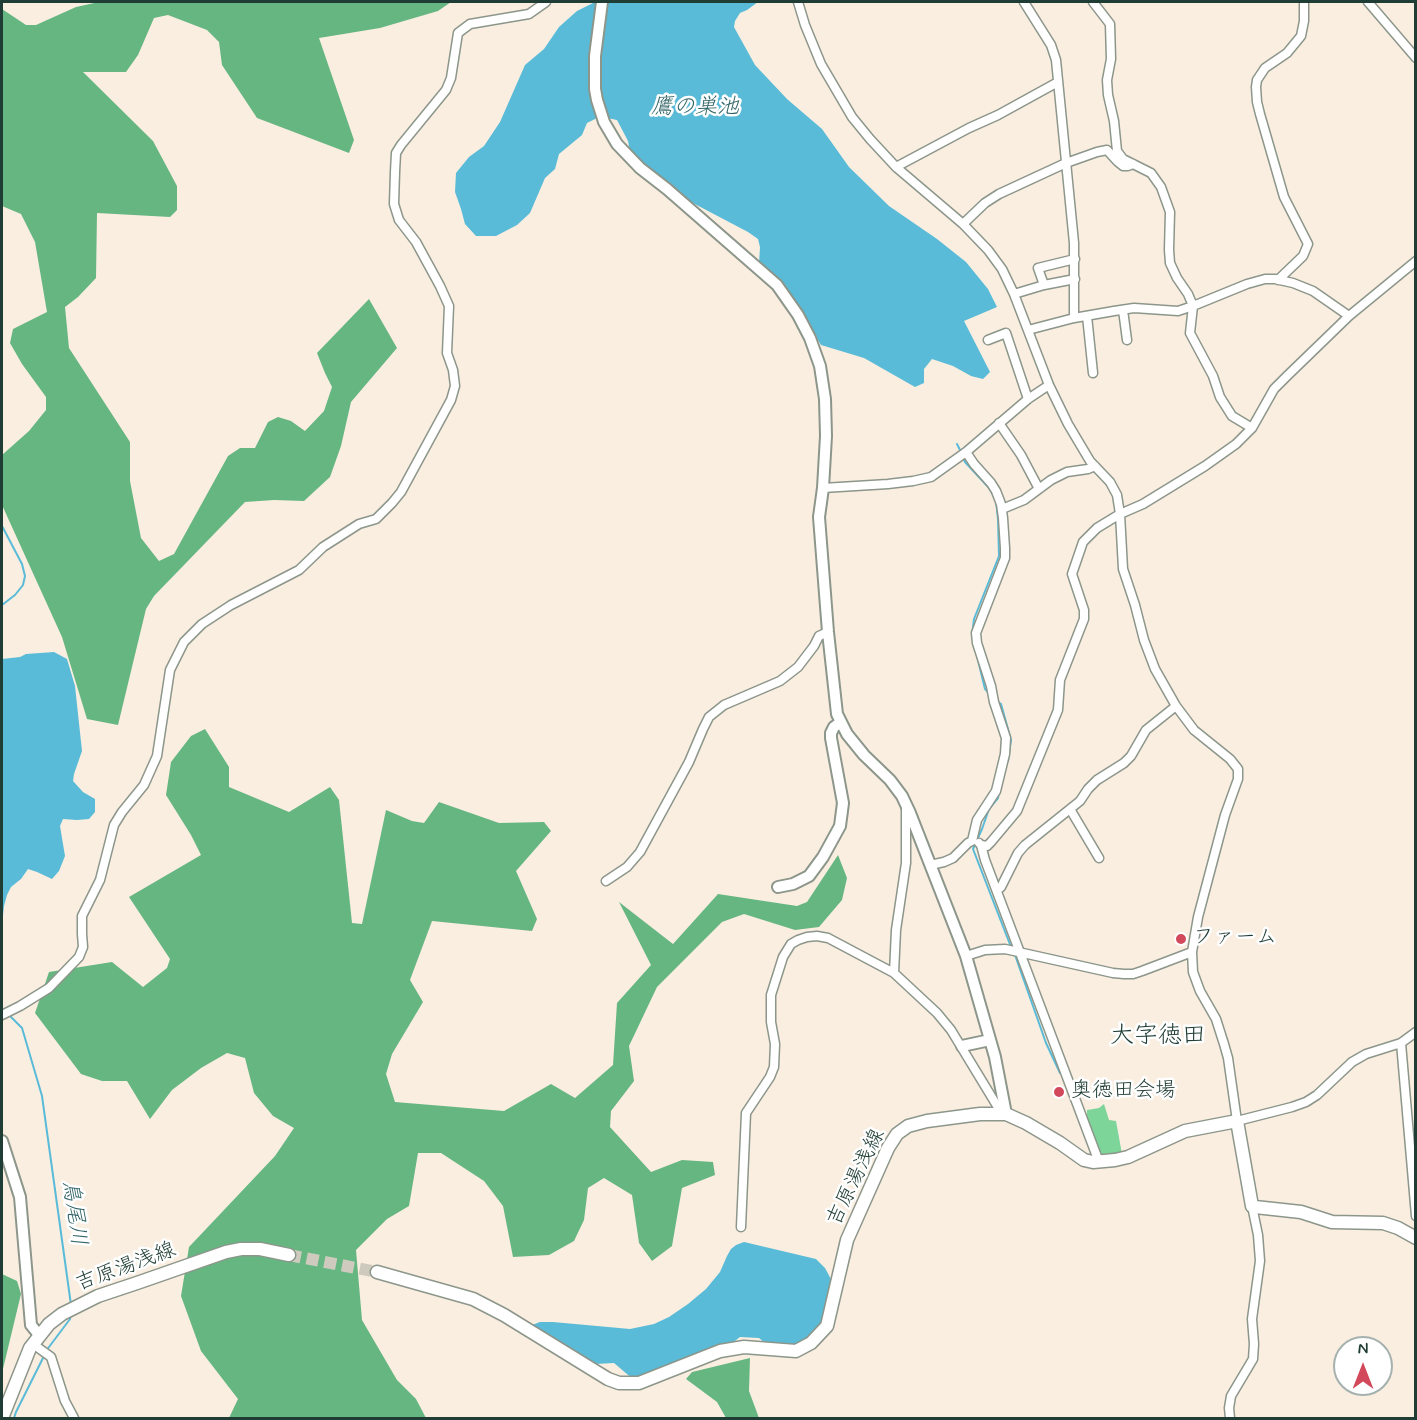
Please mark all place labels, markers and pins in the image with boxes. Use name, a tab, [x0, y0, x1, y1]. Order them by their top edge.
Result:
place label: ファーム	[1193, 926, 1277, 952]
marker: ファーム	[1174, 932, 1188, 946]
place label: 奥徳田会場	[1071, 1079, 1176, 1105]
marker: 奥徳田会場	[1052, 1085, 1066, 1099]

